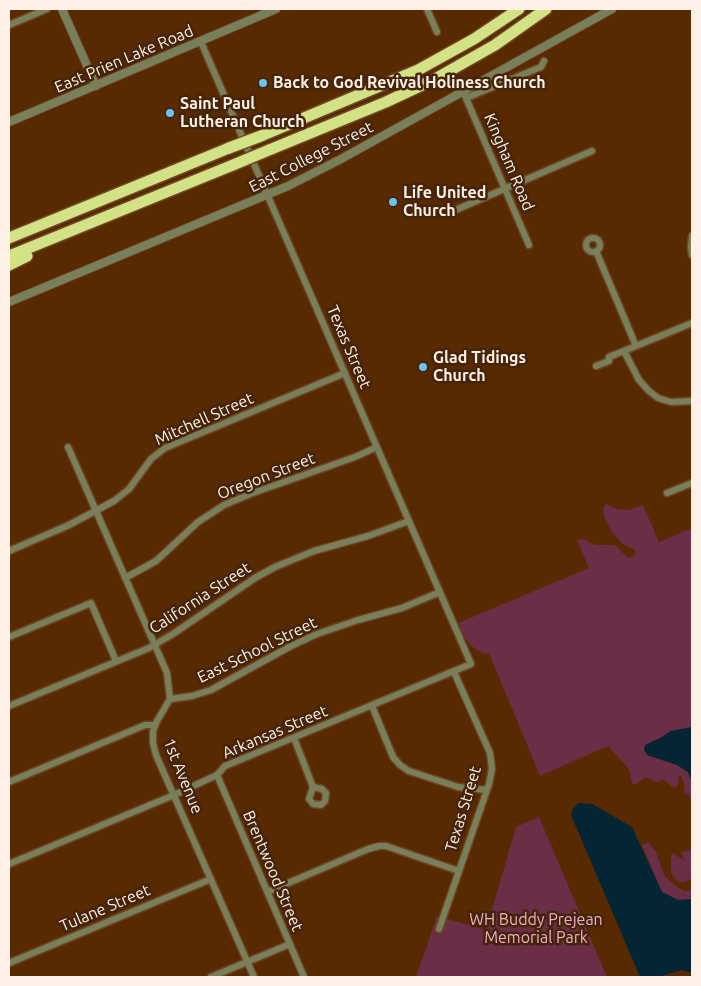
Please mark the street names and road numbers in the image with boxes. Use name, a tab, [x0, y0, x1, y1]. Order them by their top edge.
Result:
street label: East Prien Lake Road	[52, 21, 196, 97]
street label: Kingham Road	[480, 110, 538, 214]
street label: East College Street	[246, 117, 376, 197]
street label: Texas Street	[323, 303, 375, 391]
street label: Mitchell Street	[152, 389, 256, 449]
street label: Oregon Street	[214, 449, 318, 503]
street label: California Street	[146, 558, 254, 638]
street label: East School Street	[194, 613, 320, 687]
street label: Arkansas Street	[220, 701, 330, 763]
street label: 1st Avenue	[159, 735, 207, 817]
street label: Texas Street	[441, 764, 485, 854]
street label: Brentwood Street	[239, 808, 307, 934]
street label: Tulane Street	[57, 880, 153, 936]

